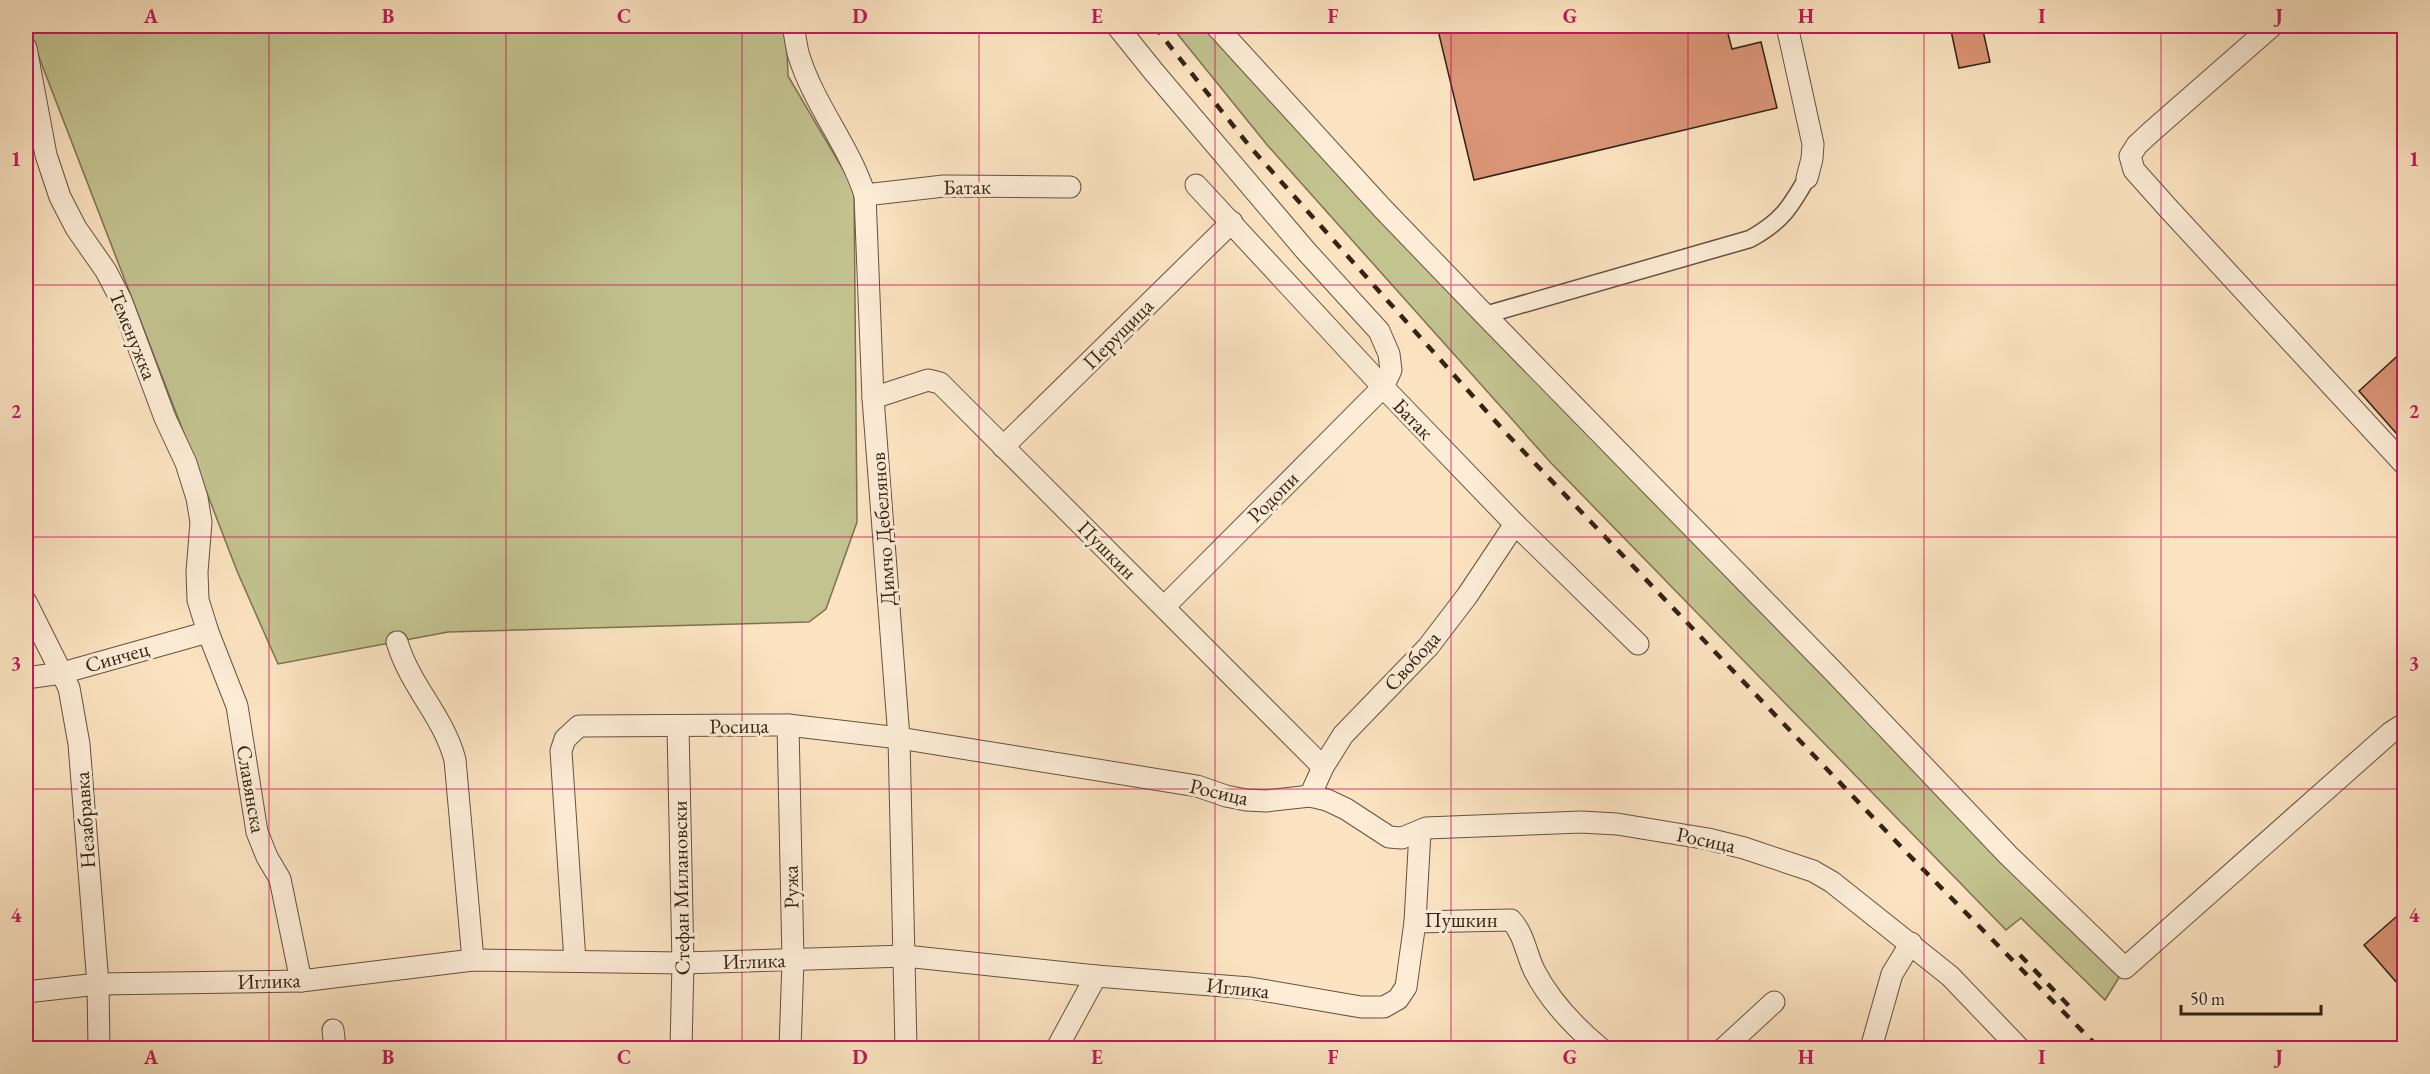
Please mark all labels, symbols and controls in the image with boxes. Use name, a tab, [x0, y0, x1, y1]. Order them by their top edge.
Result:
text: A	[143, 3, 159, 29]
text: B	[382, 3, 394, 29]
text: C	[617, 3, 631, 29]
text: D	[852, 3, 868, 29]
text: E	[1091, 3, 1103, 29]
text: F	[1328, 3, 1339, 29]
text: G	[1563, 3, 1577, 29]
text: H	[1798, 3, 1814, 29]
text: I	[2038, 3, 2046, 29]
text: J	[2273, 3, 2283, 29]
text: 1	[11, 146, 21, 172]
text: 1	[2409, 146, 2419, 172]
street label: Батак	[943, 173, 991, 200]
street label: Теменужка	[103, 286, 164, 384]
street label: Перущица	[1076, 292, 1159, 375]
street label: Батак	[1387, 392, 1440, 445]
text: 2	[11, 398, 22, 424]
text: 2	[2409, 398, 2420, 424]
street label: Димчо Дебелянов	[864, 451, 901, 607]
street label: Родопи	[1241, 465, 1304, 528]
street label: Пушкин	[1072, 514, 1143, 585]
street label: Свобода	[1378, 624, 1446, 696]
street label: Синчец	[82, 634, 152, 679]
text: 3	[11, 650, 21, 676]
text: 3	[2409, 650, 2419, 676]
street label: Росица	[709, 711, 770, 740]
street label: Славянска	[230, 743, 273, 836]
street label: Незабравка	[68, 770, 101, 869]
street label: Росица	[1187, 772, 1252, 811]
street label: Стефан Милановски	[665, 800, 696, 976]
street label: Росица	[1674, 820, 1739, 859]
street label: Ружа	[777, 864, 804, 909]
text: 4	[11, 902, 22, 928]
text: 4	[2409, 902, 2420, 928]
street label: Пушкин	[1424, 906, 1498, 933]
street label: Иглика	[722, 946, 787, 975]
street label: Иглика	[237, 966, 302, 995]
street label: Иглика	[1205, 971, 1271, 1004]
scale bar	[2181, 978, 2320, 1016]
text: 50 m	[2190, 987, 2225, 1010]
text: A	[143, 1044, 159, 1070]
text: B	[382, 1044, 394, 1070]
text: C	[617, 1044, 631, 1070]
text: D	[852, 1044, 868, 1070]
text: E	[1091, 1044, 1103, 1070]
text: F	[1328, 1044, 1339, 1070]
text: G	[1563, 1044, 1577, 1070]
text: H	[1798, 1044, 1814, 1070]
text: I	[2038, 1044, 2046, 1070]
text: J	[2273, 1044, 2283, 1070]

